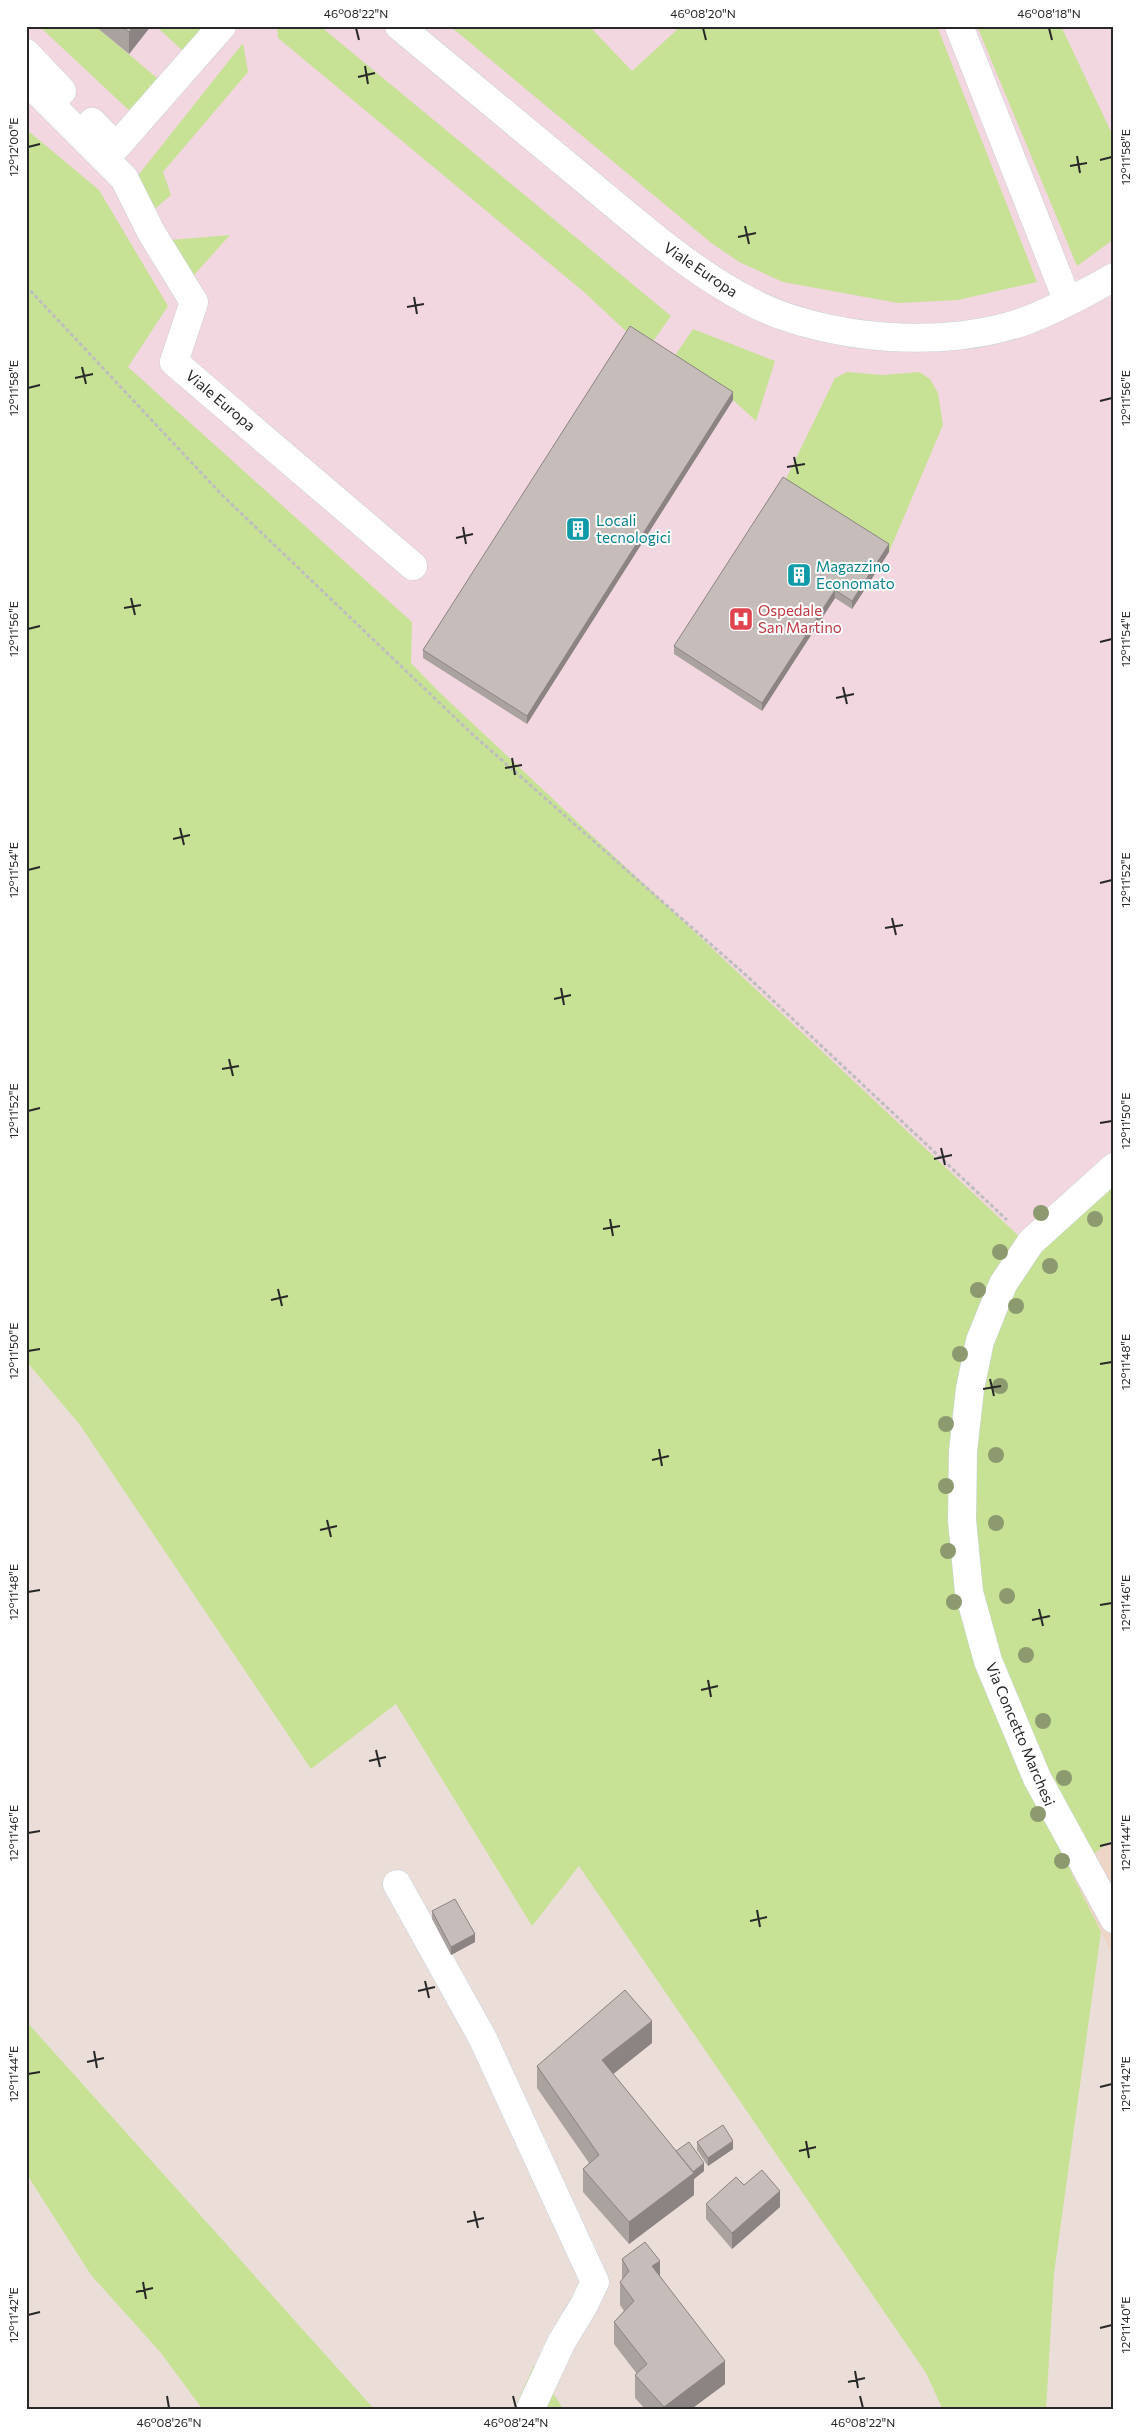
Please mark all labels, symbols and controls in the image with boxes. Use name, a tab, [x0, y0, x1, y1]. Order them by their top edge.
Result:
text: 46°08'22"N	[324, 6, 388, 20]
text: 46°08'20"N	[670, 6, 736, 20]
text: 46°08'18"N	[1017, 6, 1081, 20]
text: 12°12'00"E	[6, 118, 20, 176]
text: 12°11'58"E	[1118, 129, 1132, 185]
street label: Viale Europa	[661, 238, 741, 300]
text: 12°11'58"E	[6, 360, 20, 416]
street label: Viale Europa	[183, 366, 259, 434]
text: 12°11'56"E	[1118, 370, 1132, 426]
place label: Locali tecnologici	[596, 511, 671, 546]
building icon: Locali tecnologici	[565, 516, 591, 542]
place label: Magazzino Economato	[816, 557, 895, 592]
building icon: Magazzino Economato	[786, 562, 812, 588]
text: 12°11'56"E	[6, 601, 20, 657]
place label: Ospedale San Martino	[758, 601, 842, 636]
hospital icon: Ospedale San Martino	[728, 606, 754, 632]
text: 12°11'54"E	[1118, 611, 1132, 667]
text: 12°11'54"E	[6, 842, 20, 898]
text: 12°11'52"E	[1118, 852, 1132, 908]
text: 12°11'52"E	[6, 1083, 20, 1139]
text: 12°11'50"E	[1118, 1093, 1132, 1149]
text: 12°11'50"E	[6, 1323, 20, 1379]
text: 12°11'48"E	[1118, 1334, 1132, 1390]
text: 12°11'48"E	[6, 1564, 20, 1620]
text: 12°11'46"E	[1118, 1575, 1132, 1631]
street label: Via Concetto Marchesi	[983, 1659, 1059, 1809]
text: 12°11'46"E	[6, 1805, 20, 1861]
text: 12°11'44"E	[1118, 1815, 1132, 1871]
text: 12°11'44"E	[6, 2046, 20, 2102]
text: 12°11'42"E	[1118, 2056, 1132, 2112]
text: 12°11'42"E	[6, 2287, 20, 2343]
text: 12°11'40"E	[1118, 2297, 1132, 2353]
text: 46°08'26"N	[136, 2415, 202, 2429]
text: 46°08'24"N	[484, 2415, 548, 2429]
text: 46°08'22"N	[831, 2415, 895, 2429]

